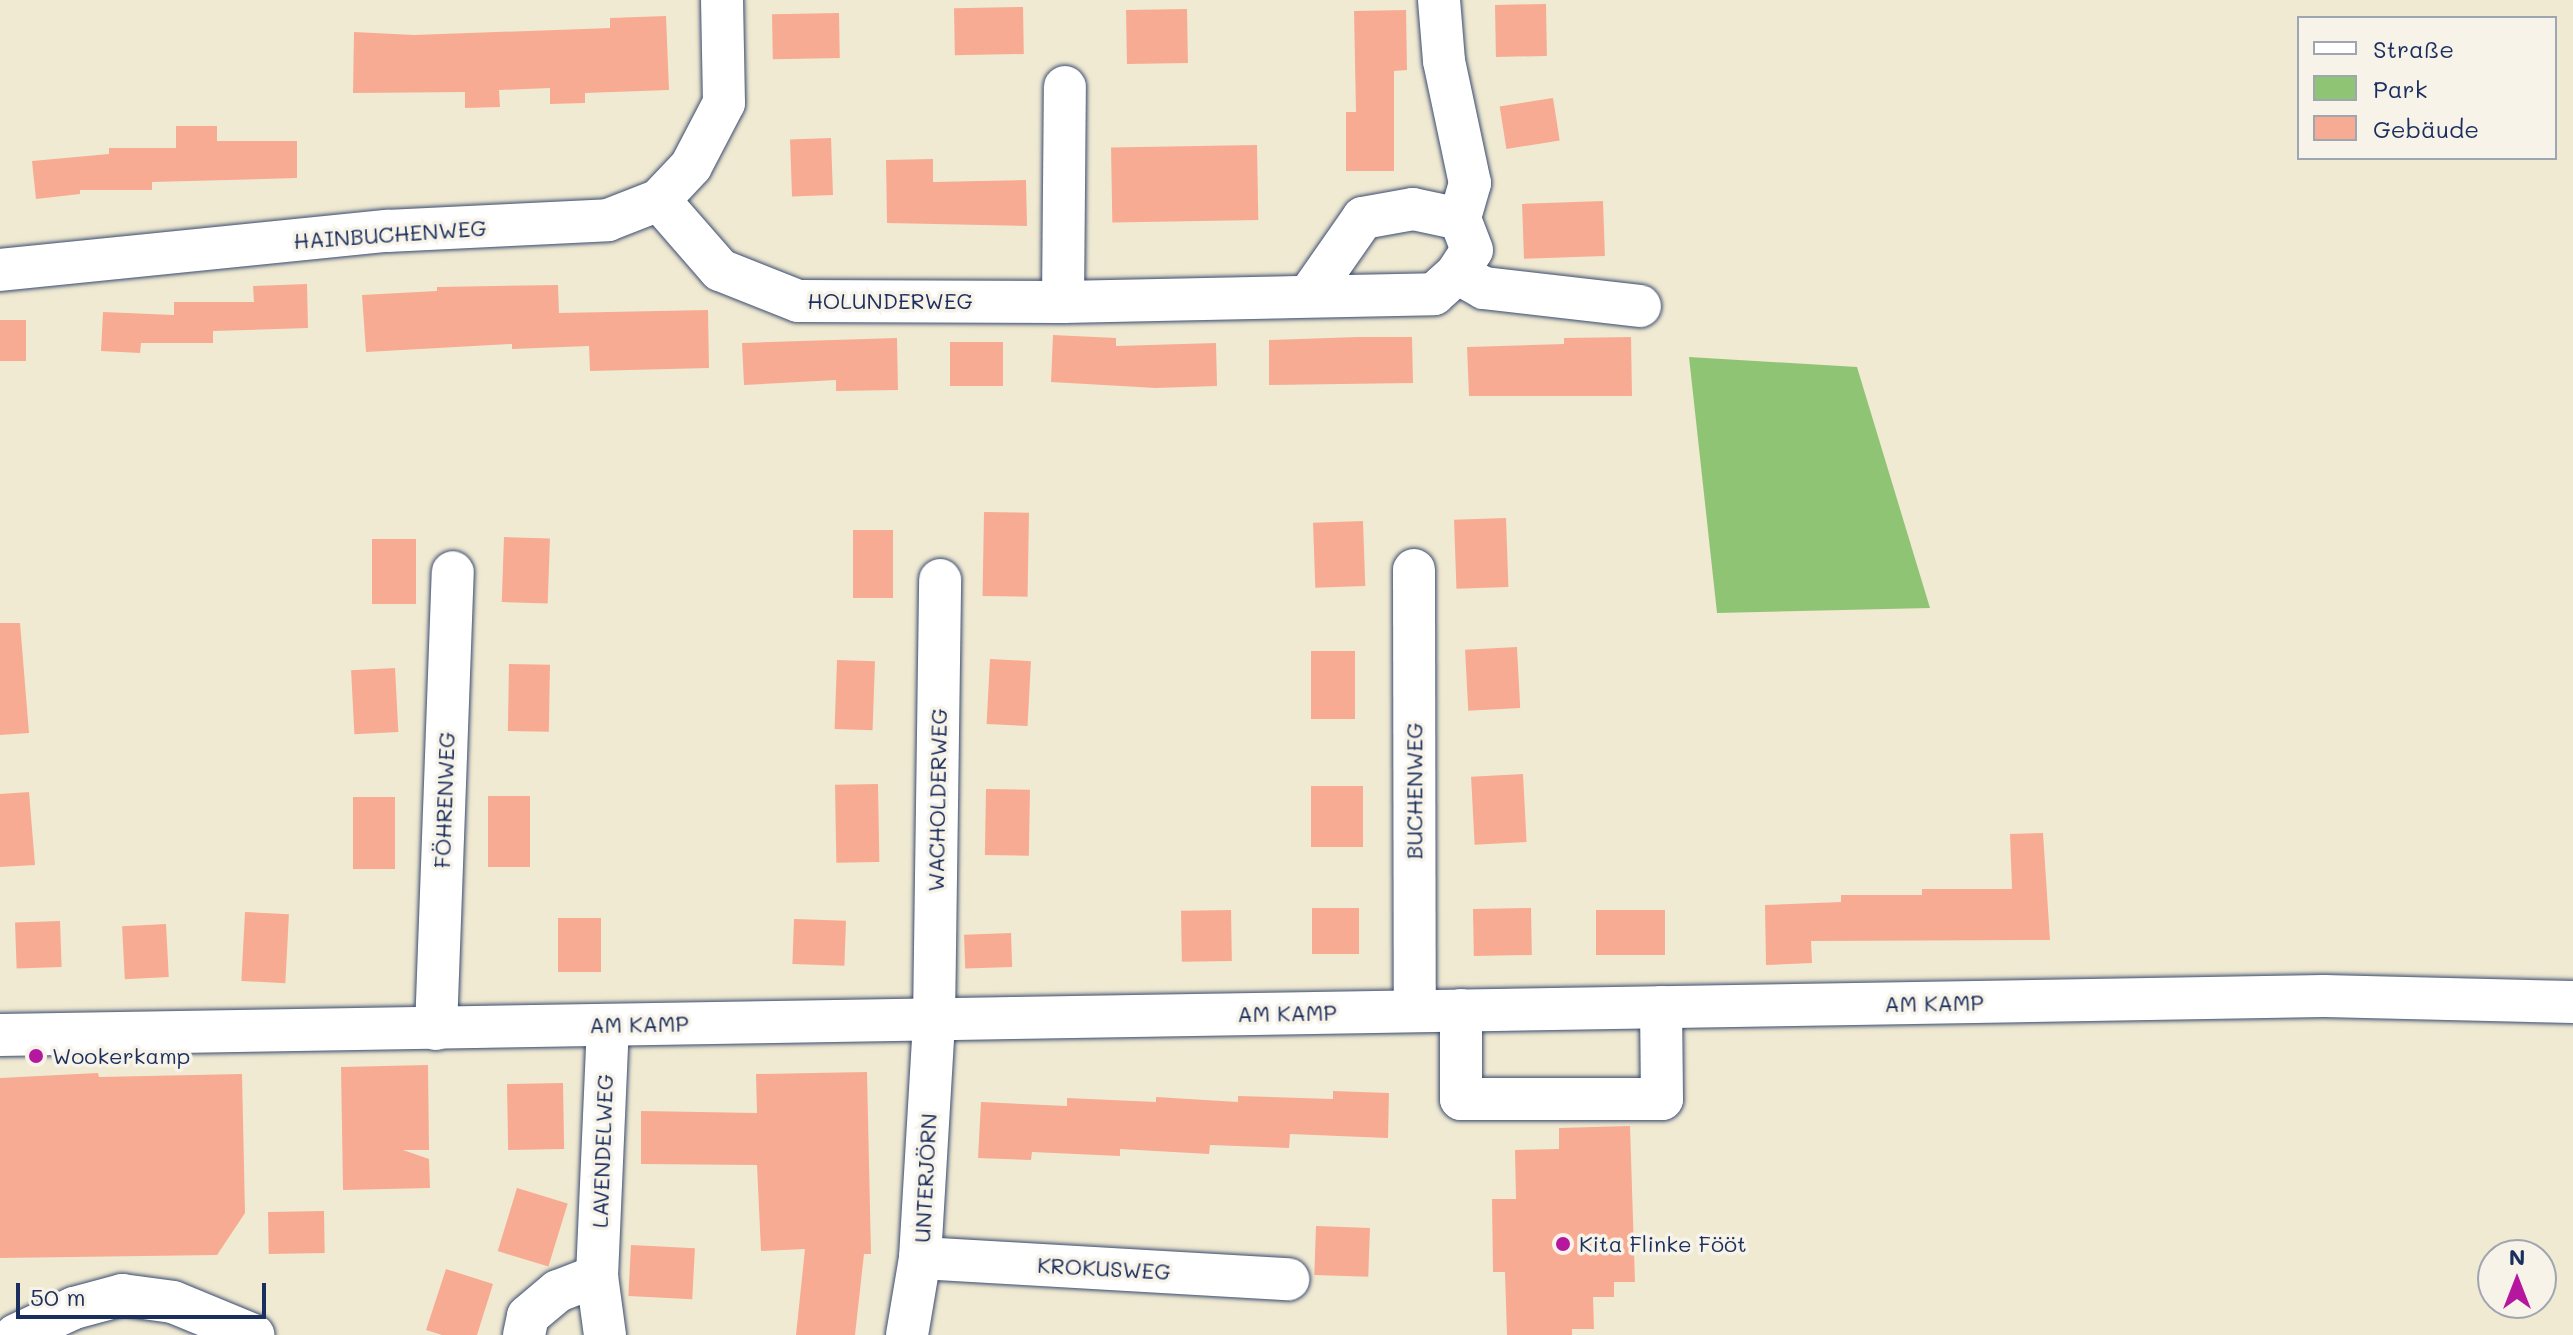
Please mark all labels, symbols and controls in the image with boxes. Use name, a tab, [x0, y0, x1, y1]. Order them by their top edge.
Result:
legend	[2297, 16, 2557, 160]
text: Straße	[2373, 33, 2454, 64]
text: Park	[2373, 73, 2427, 104]
text: Gebäude	[2373, 113, 2479, 144]
street label: HAINBUCHENWEG	[293, 214, 487, 254]
street label: HOLUNDERWEG	[807, 288, 973, 314]
street label: WACHOLDERWEG	[922, 708, 952, 892]
street label: BUCHENWEG	[1401, 723, 1427, 859]
street label: FÖHRENWEG	[428, 731, 460, 869]
street label: AM KAMP	[1884, 989, 1984, 1017]
street label: AM KAMP	[1237, 999, 1337, 1027]
street label: AM KAMP	[589, 1010, 689, 1038]
place label: Wookerkamp	[52, 1043, 190, 1069]
marker: Wookerkamp	[27, 1047, 45, 1065]
street label: LAVENDELWEG	[586, 1074, 618, 1228]
street label: UNTERJÖRN	[908, 1113, 942, 1243]
place label: Kita Flinke Fööt	[1579, 1231, 1747, 1257]
marker: Kita Flinke Fööt	[1554, 1235, 1572, 1253]
north arrow	[2477, 1239, 2557, 1319]
text: N	[2509, 1242, 2525, 1271]
street label: KROKUSWEG	[1037, 1251, 1171, 1285]
scale bar	[20, 1267, 270, 1317]
text: 50 m	[30, 1281, 86, 1312]

